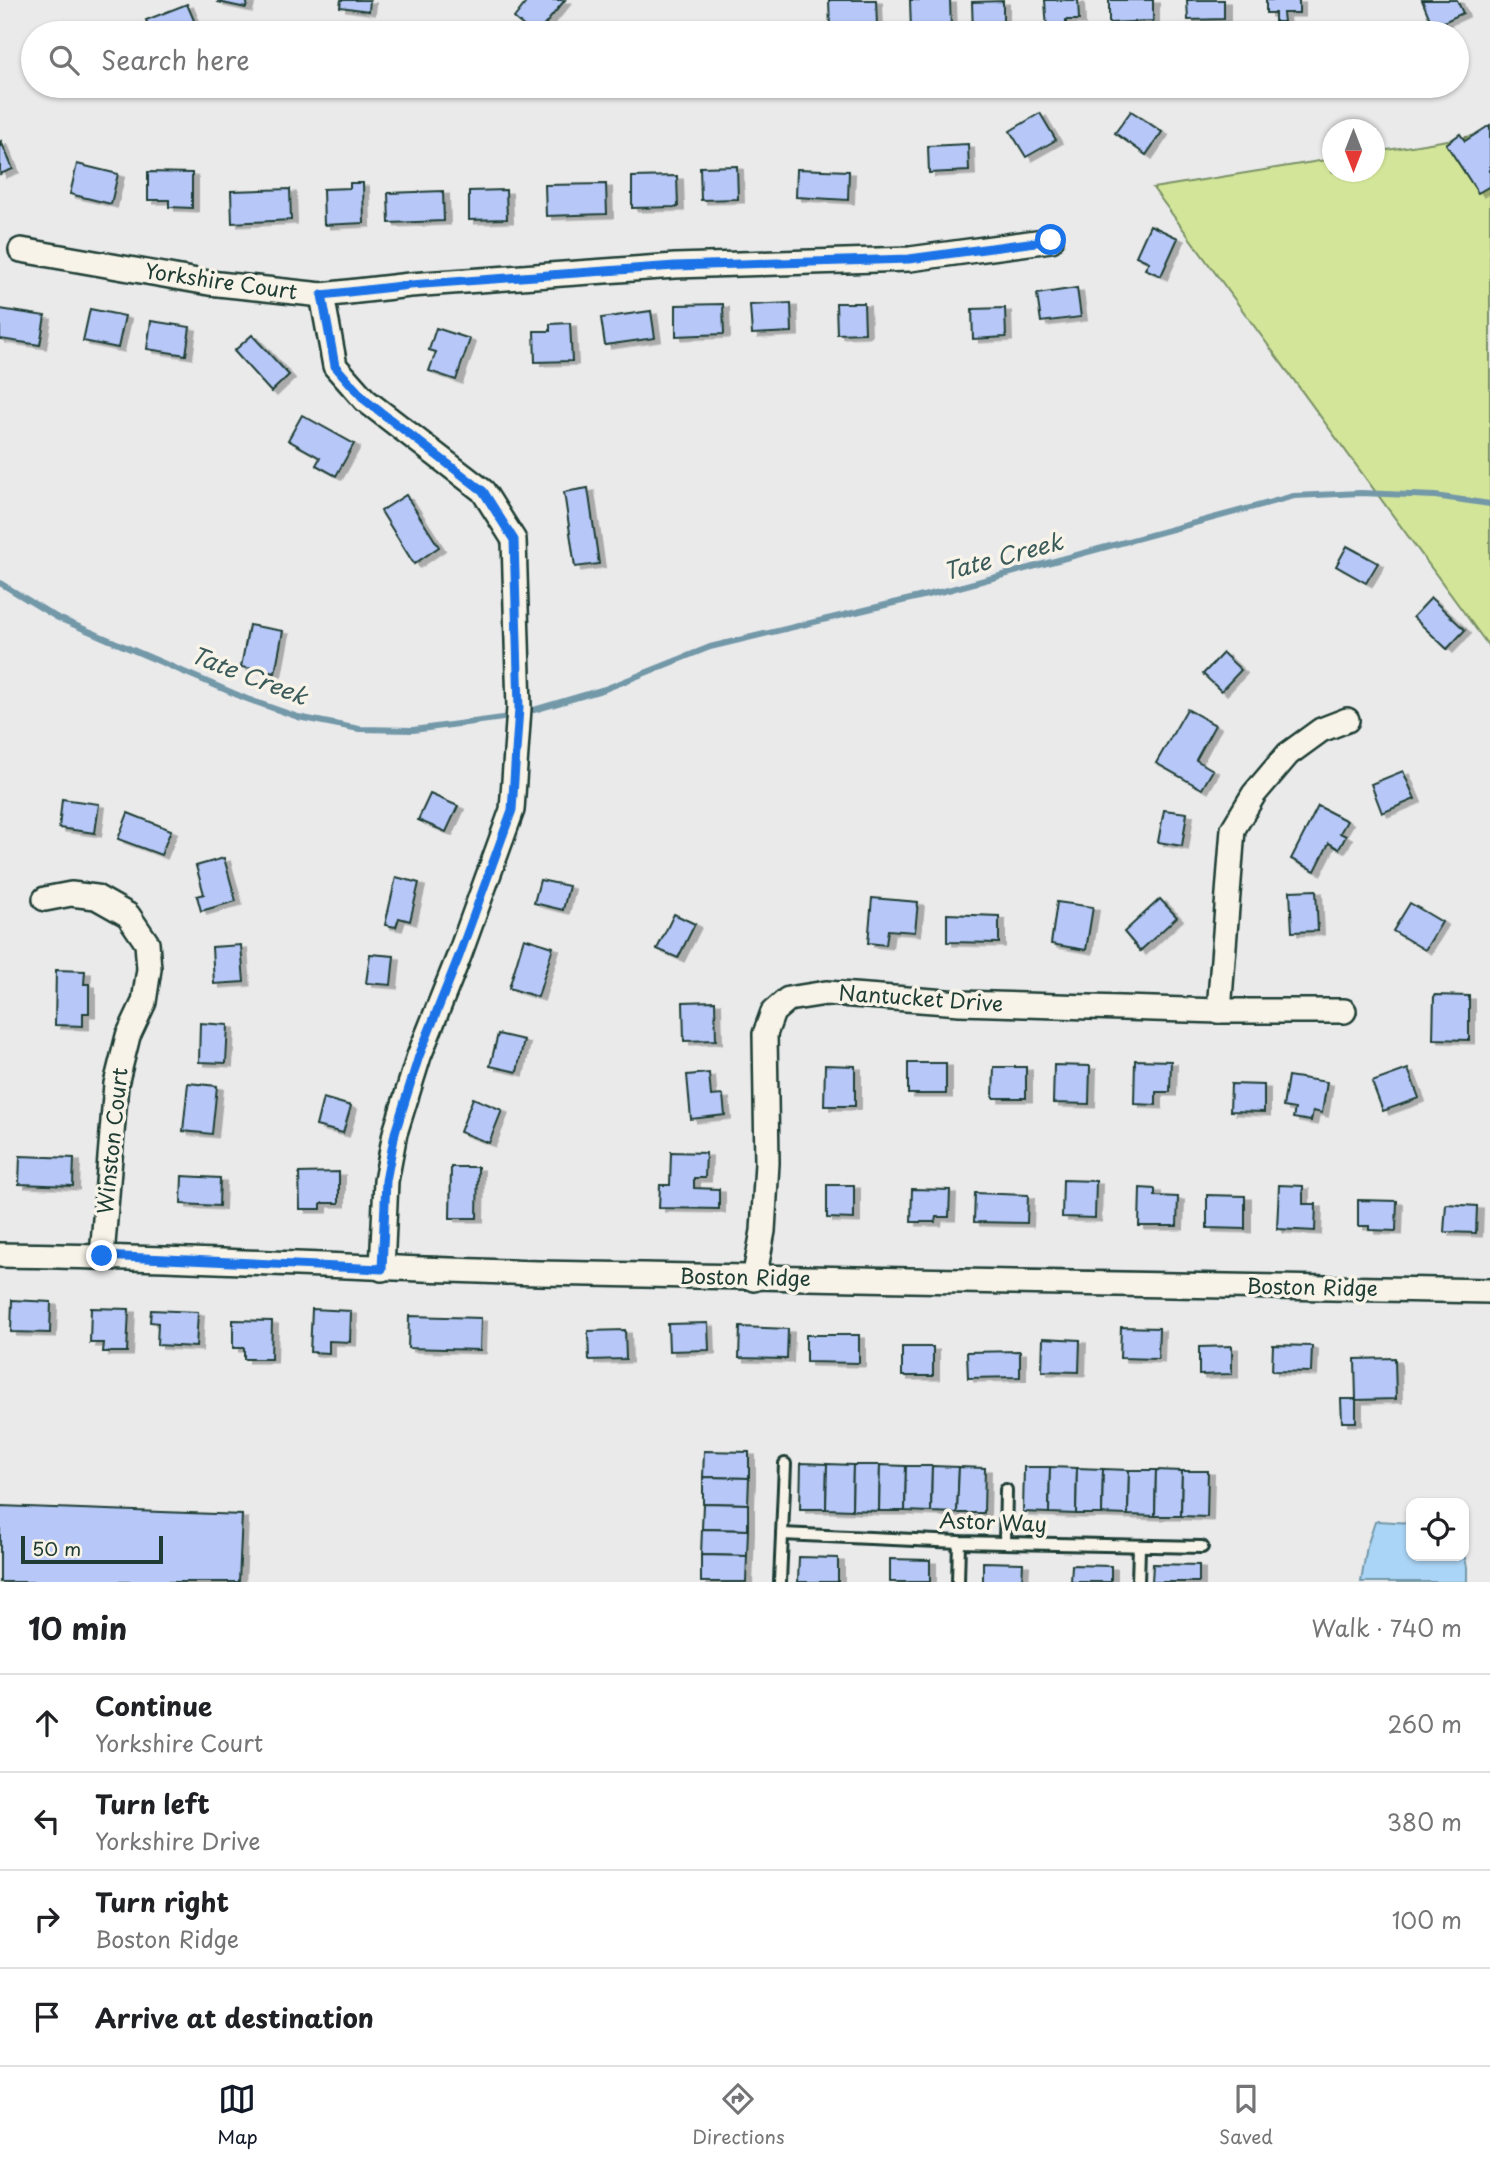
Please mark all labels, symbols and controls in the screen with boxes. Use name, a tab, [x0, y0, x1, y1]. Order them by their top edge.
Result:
search box	[21, 21, 1469, 98]
text: Search here	[101, 40, 250, 79]
icon: search	[45, 41, 83, 79]
north arrow	[1322, 119, 1385, 182]
route start	[1035, 224, 1066, 255]
street label: Yorkshire Court	[143, 253, 300, 307]
water label: Tate Creek	[939, 523, 1067, 588]
water label: Tate Creek	[186, 636, 314, 713]
street label: Nantucket Drive	[838, 975, 1004, 1019]
street label: Winston Court	[87, 1066, 135, 1216]
route end	[86, 1240, 117, 1271]
street label: Boston Ridge	[679, 1259, 811, 1293]
street label: Boston Ridge	[1246, 1269, 1378, 1303]
map controls	[1406, 1498, 1469, 1561]
button: locate	[1406, 1498, 1469, 1561]
street label: Astor Way	[939, 1503, 1047, 1539]
scale bar	[21, 1533, 163, 1565]
text: 50 m	[32, 1534, 81, 1562]
text: 10 min	[28, 1605, 127, 1650]
text: Walk · 740 m	[1312, 1610, 1462, 1645]
text: Continue	[95, 1686, 212, 1725]
icon: ahead	[28, 1704, 66, 1742]
text: 260 m	[1387, 1706, 1462, 1741]
text: Yorkshire Court	[95, 1725, 263, 1760]
text: Turn left	[95, 1784, 210, 1823]
icon: left	[28, 1802, 66, 1840]
text: 380 m	[1387, 1804, 1462, 1839]
text: Yorkshire Drive	[95, 1823, 261, 1858]
text: Turn right	[95, 1882, 229, 1921]
icon: right	[28, 1900, 66, 1938]
text: 100 m	[1392, 1902, 1462, 1937]
text: Boston Ridge	[95, 1921, 239, 1956]
icon: arrive	[28, 1998, 66, 2036]
text: Arrive at destination	[95, 1998, 374, 2037]
tab: Map	[217, 2080, 258, 2150]
tab: Directions	[692, 2080, 785, 2150]
tab: Saved	[1219, 2080, 1273, 2150]

